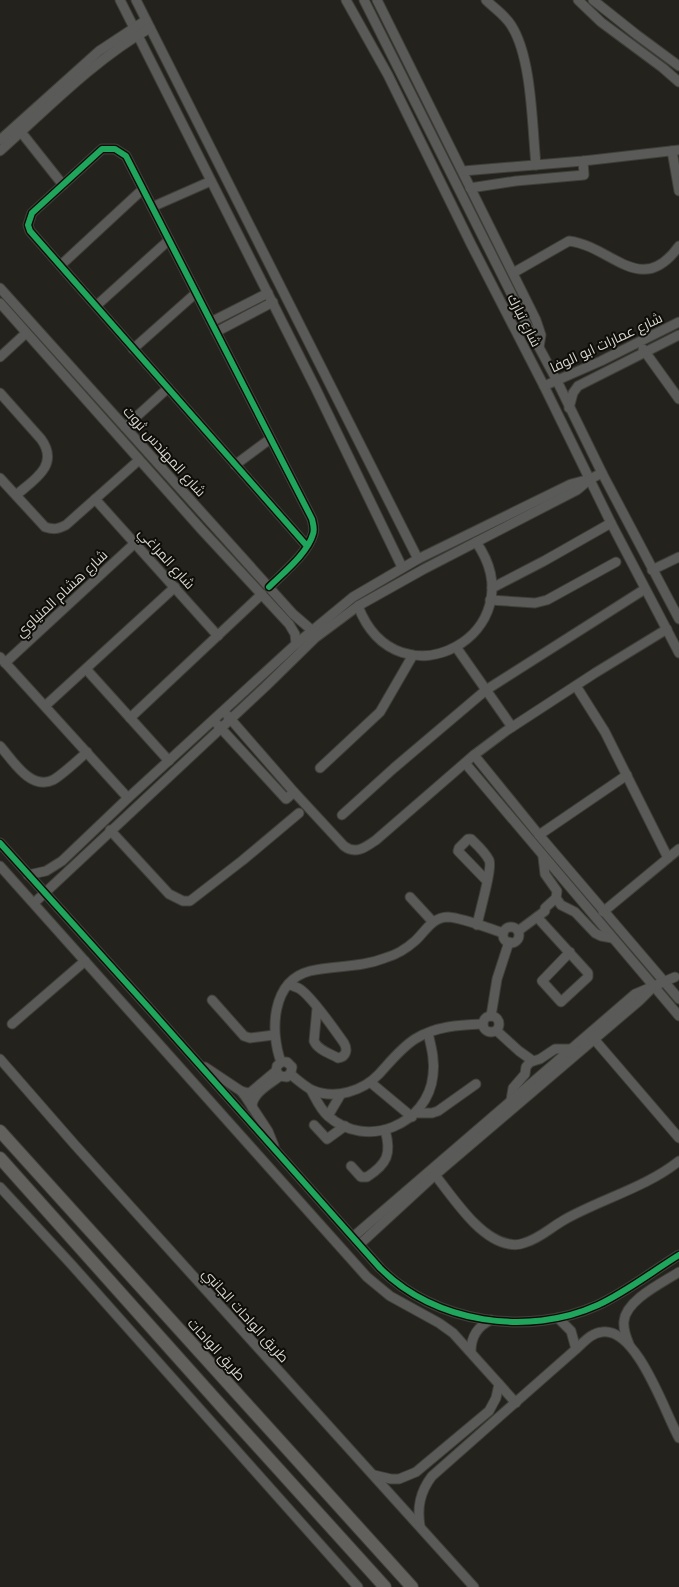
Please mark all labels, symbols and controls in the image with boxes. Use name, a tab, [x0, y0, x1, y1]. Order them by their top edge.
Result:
street label: شارع تبارك	[504, 291, 546, 350]
street label: شارع عمارات ابو الوفا	[547, 309, 665, 376]
street label: شارع المهندس ثروت	[119, 402, 210, 500]
street label: شارع المراغي	[132, 524, 199, 595]
street label: شارع هشام المنياوي	[11, 546, 113, 643]
street label: طريق الواحات الجانبي	[199, 1264, 293, 1366]
street label: طريق الواحات	[185, 1314, 249, 1384]

